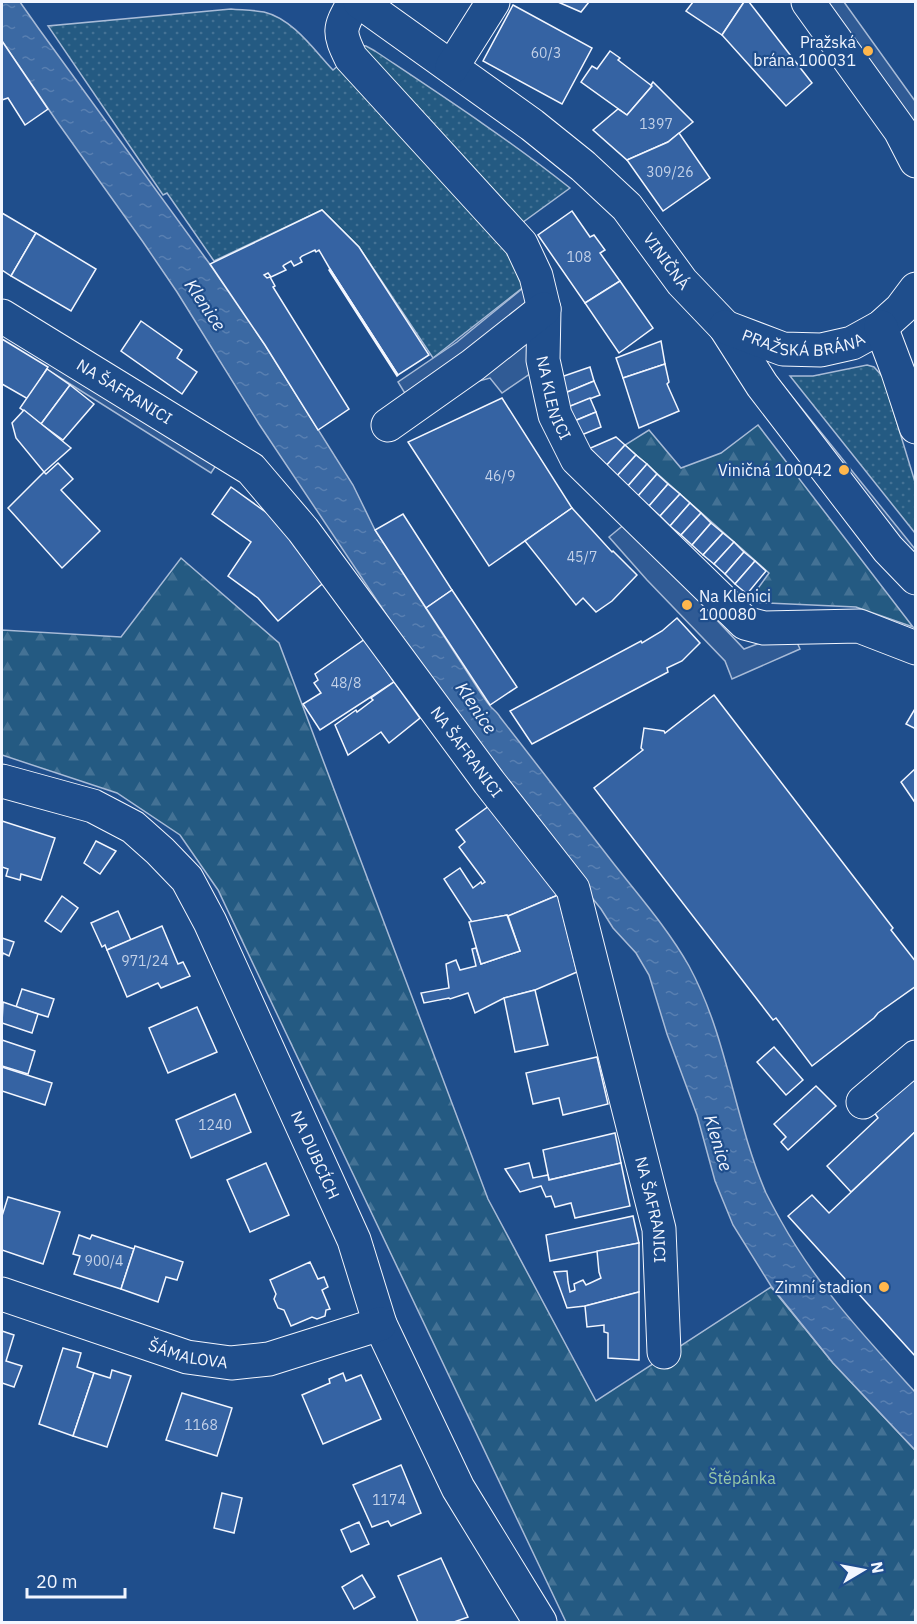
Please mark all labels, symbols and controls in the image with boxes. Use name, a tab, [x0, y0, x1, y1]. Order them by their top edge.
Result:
place label: Pražská brána 100031	[753, 32, 856, 70]
house number: 60/3	[531, 44, 561, 62]
marker: Pražská brána 100031	[861, 44, 875, 58]
house number: 1397	[639, 115, 673, 133]
house number: 309/26	[646, 163, 694, 181]
street label: VINIČNÁ	[639, 229, 695, 294]
house number: 108	[566, 248, 592, 266]
water label: Klenice	[180, 274, 231, 335]
street label: PRAŽSKÁ BRÁNA	[739, 324, 868, 360]
street label: NA ŠAFRANICI	[73, 354, 176, 428]
street label: NA KLENICI	[532, 354, 576, 443]
place label: Viničná 100042	[718, 460, 832, 480]
marker: Viničná 100042	[837, 463, 851, 477]
house number: 46/9	[485, 467, 515, 485]
house number: 45/7	[567, 548, 597, 566]
place label: Na Klenici 100080	[699, 586, 771, 624]
marker: Na Klenici 100080	[680, 598, 694, 612]
house number: 48/8	[331, 674, 361, 692]
water label: Klenice	[451, 677, 502, 738]
street label: NA ŠAFRANICI	[426, 702, 507, 801]
house number: 971/24	[121, 952, 169, 970]
street label: NA DUBCÍCH	[287, 1107, 344, 1202]
water label: Klenice	[699, 1112, 738, 1174]
house number: 1240	[198, 1116, 232, 1134]
street label: NA ŠAFRANICI	[631, 1154, 670, 1263]
house number: 900/4	[85, 1252, 123, 1270]
place label: Zimní stadion	[775, 1277, 872, 1297]
marker: Zimní stadion	[877, 1280, 891, 1294]
street label: ŠÁMALOVA	[146, 1334, 229, 1372]
house number: 1168	[184, 1416, 218, 1434]
park label: Štěpánka	[708, 1467, 776, 1488]
house number: 1174	[372, 1491, 406, 1509]
north arrow	[833, 1540, 893, 1600]
text: N	[867, 1560, 889, 1575]
scale bar	[27, 1561, 124, 1599]
text: 20 m	[36, 1570, 78, 1593]

